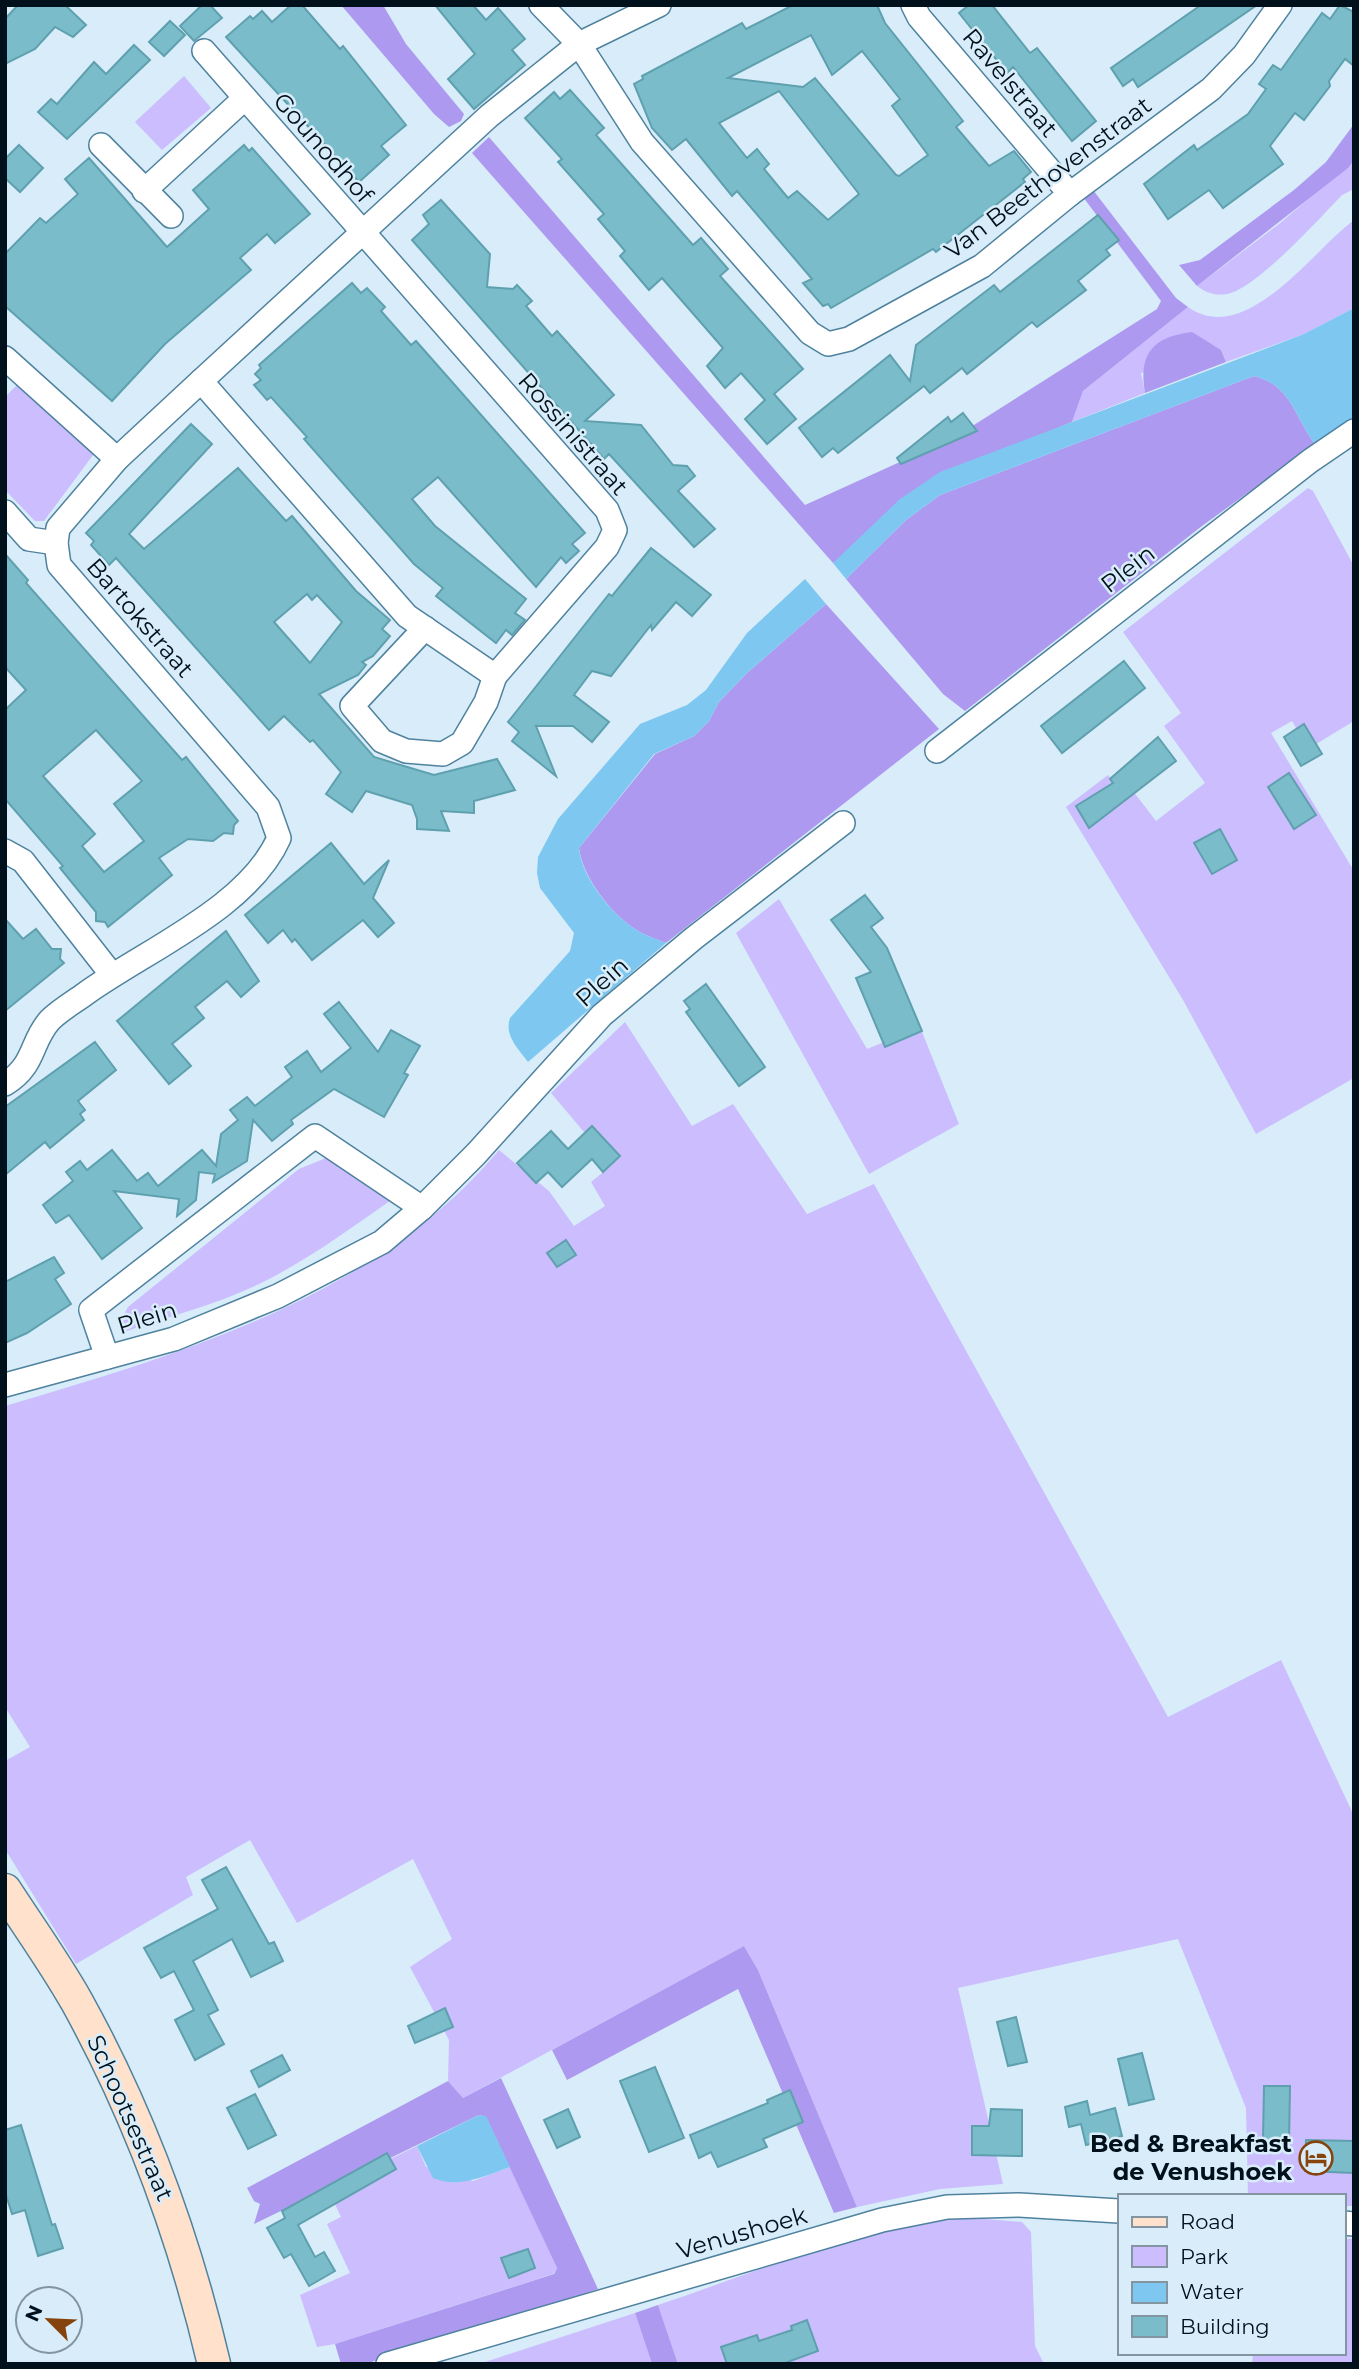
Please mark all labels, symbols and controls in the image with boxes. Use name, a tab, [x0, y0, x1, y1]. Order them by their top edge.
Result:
street label: Ravelstraat	[957, 22, 1064, 143]
street label: Gounodhof	[268, 87, 380, 209]
street label: Van Beethovenstraat	[939, 90, 1157, 265]
street label: Rossinistraat	[512, 366, 635, 501]
street label: Plein	[1095, 538, 1161, 599]
street label: Bartokstraat	[81, 552, 200, 683]
street label: Plein	[569, 950, 634, 1013]
street label: Plein	[114, 1295, 180, 1340]
street label: Schootsestraat	[81, 2030, 180, 2205]
place label: Bed & Breakfast de Venushoek	[1090, 2129, 1293, 2186]
hotel icon: Bed & Breakfast de Venushoek	[1297, 2139, 1335, 2177]
legend	[1118, 2194, 1345, 2355]
street label: Venushoek	[673, 2200, 811, 2265]
text: Road	[1180, 2209, 1235, 2234]
text: Park	[1180, 2244, 1228, 2269]
text: Water	[1180, 2279, 1244, 2304]
north arrow	[14, 2285, 84, 2355]
text: N	[20, 2302, 48, 2325]
text: Building	[1180, 2314, 1270, 2339]

